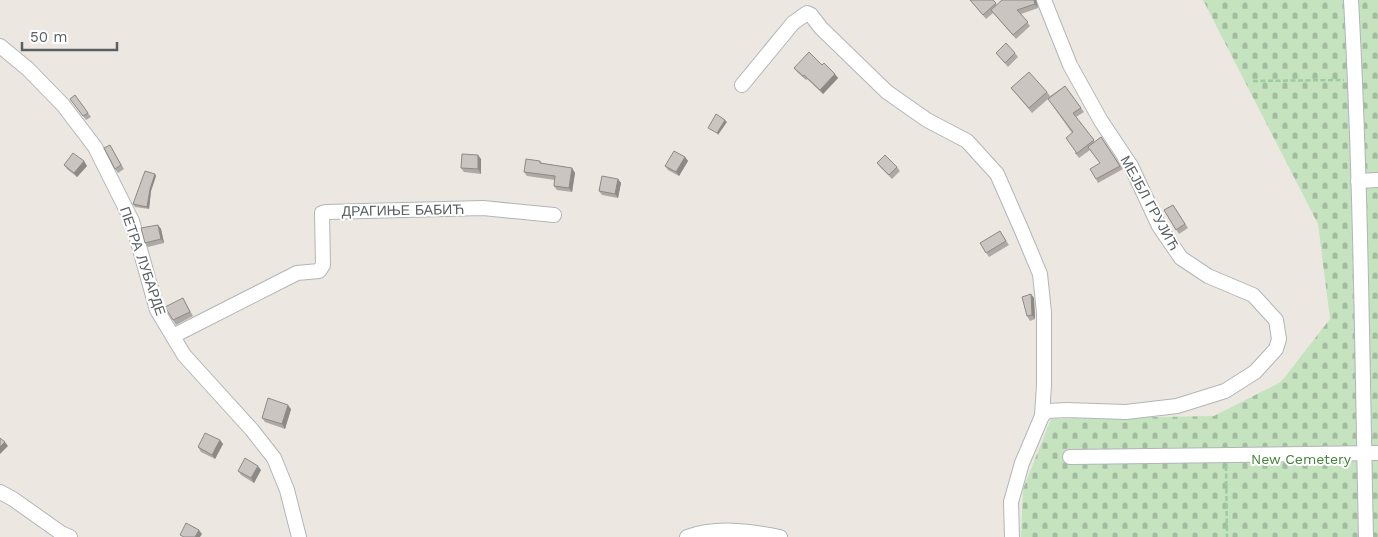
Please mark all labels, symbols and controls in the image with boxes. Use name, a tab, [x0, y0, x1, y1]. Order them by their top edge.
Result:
scale bar	[22, 20, 118, 52]
text: 50 m	[30, 28, 67, 46]
street label: МЕЈБЛ ГРУЈИЋ	[1117, 153, 1183, 253]
street label: ДРАГИЊЕ БАБИЋ	[342, 201, 464, 219]
street label: ПЕТРА ЛУБАРДЕ	[117, 205, 169, 317]
park label: New Cemetery	[1251, 451, 1352, 467]

